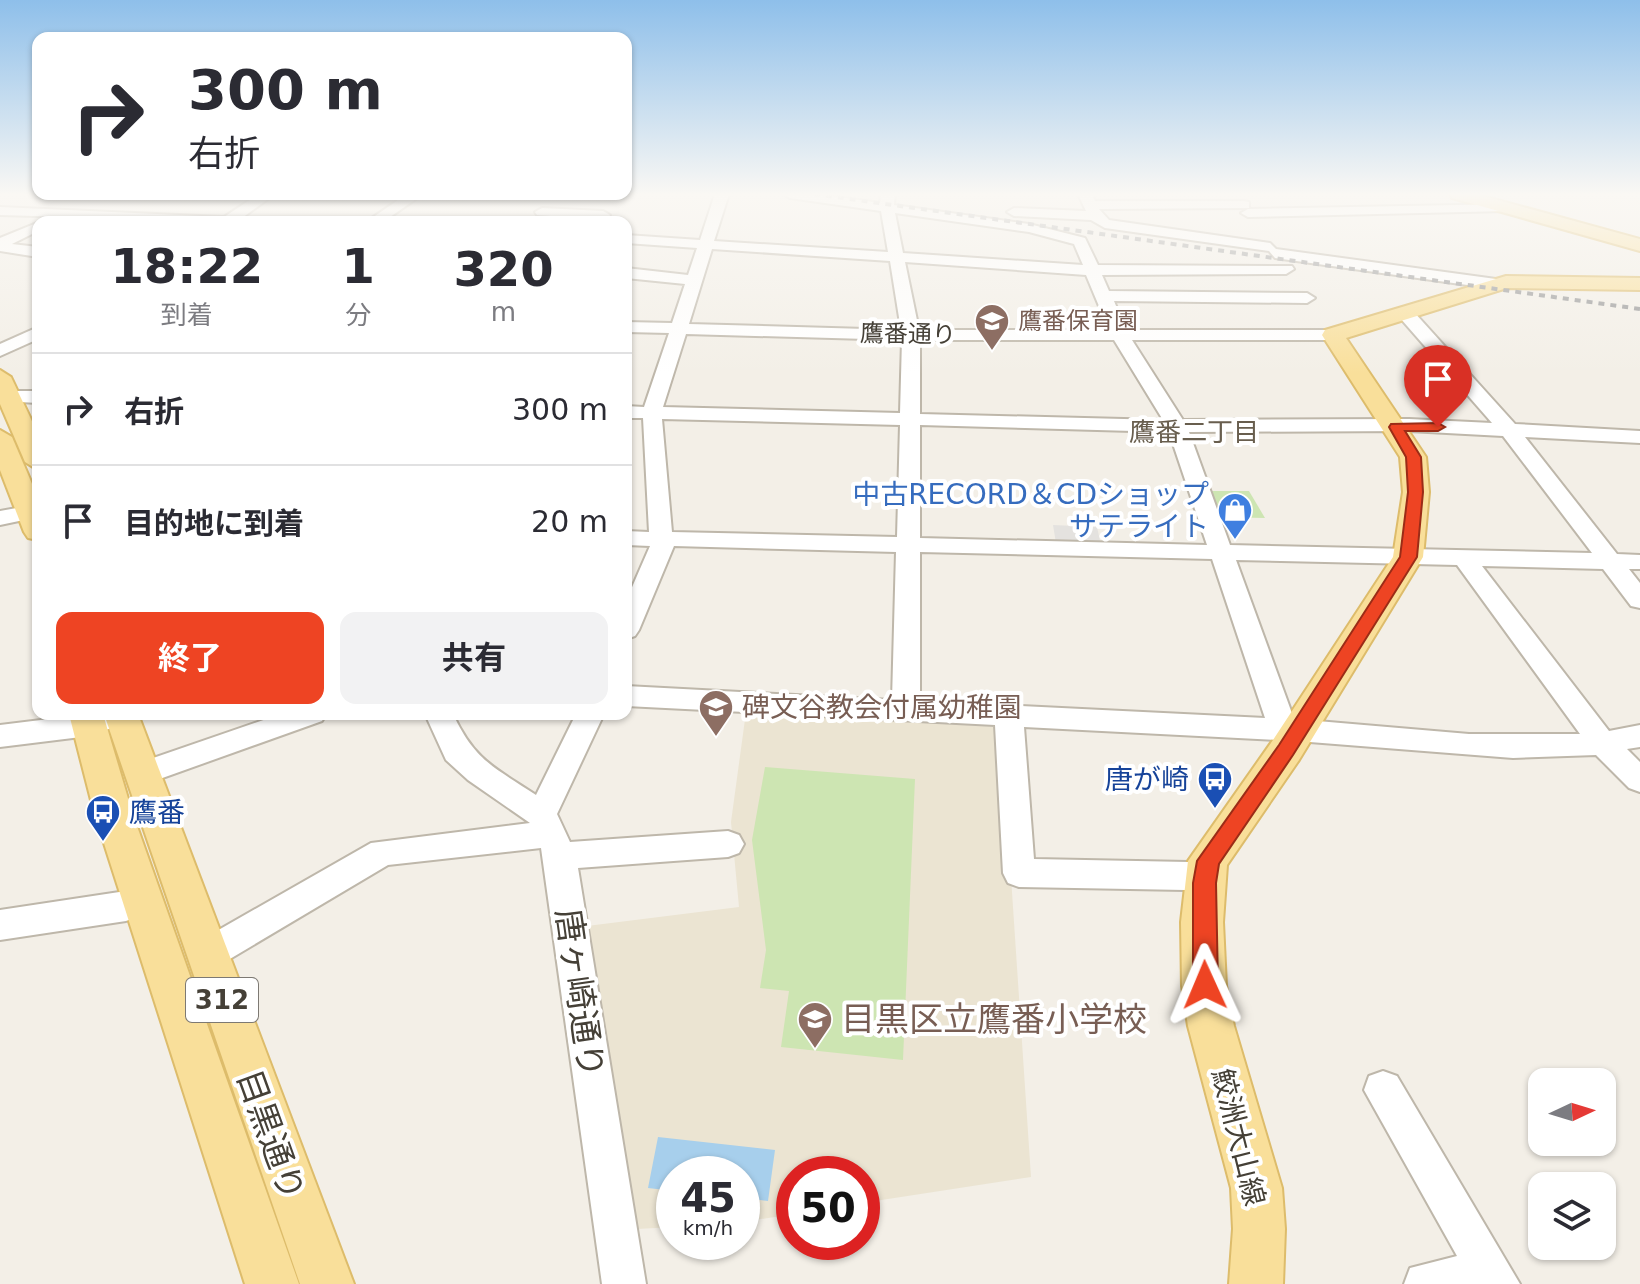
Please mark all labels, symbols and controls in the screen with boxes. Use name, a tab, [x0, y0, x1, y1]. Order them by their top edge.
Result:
text: 300 m	[188, 57, 383, 122]
icon: right	[56, 64, 160, 168]
text: 右折	[188, 133, 260, 174]
text: 18:22	[110, 238, 263, 294]
text: 1	[342, 238, 375, 294]
text: 320	[453, 241, 554, 297]
text: m	[491, 297, 516, 327]
text: 到着	[161, 300, 213, 330]
text: 分	[345, 300, 371, 330]
school or university icon: 鷹番保育園	[973, 302, 1011, 352]
place label: 鷹番保育園	[1018, 307, 1138, 335]
street label: 鷹番通り	[860, 319, 956, 349]
pin	[1404, 345, 1472, 427]
icon: arrive	[1416, 357, 1460, 401]
icon: right	[56, 387, 100, 431]
text: 300 m	[512, 392, 608, 427]
text: 右折	[124, 394, 184, 429]
district label: 鷹番二丁目	[1129, 417, 1259, 447]
place label: 中古RECORD＆CDショップ サテライト	[852, 478, 1209, 543]
shop icon: 中古RECORD＆CDショップ サテライト	[1216, 491, 1254, 541]
icon: arrive	[56, 499, 100, 543]
text: 20 m	[531, 504, 608, 539]
text: 目的地に到着	[124, 506, 304, 541]
button: 終了	[56, 612, 324, 704]
button: 共有	[340, 612, 608, 704]
school or university icon: 碑文谷教会付属幼稚園	[697, 688, 735, 738]
place label: 碑文谷教会付属幼稚園	[742, 691, 1022, 724]
bus stop icon: 唐が崎	[1196, 760, 1234, 810]
place label: 唐が崎	[1105, 763, 1189, 796]
bus stop icon: 鷹番	[84, 793, 122, 843]
place label: 鷹番	[129, 796, 185, 829]
street label: 唐ヶ崎通り	[548, 906, 612, 1080]
position arrow	[1163, 943, 1247, 1027]
road number: 312	[186, 978, 258, 1022]
place label: 目黒区立鷹番小学校	[841, 999, 1147, 1039]
school or university icon: 目黒区立鷹番小学校	[796, 1000, 834, 1050]
street label: 目黒通り	[229, 1064, 313, 1206]
street label: 鮫洲大山線	[1206, 1065, 1271, 1209]
north arrow	[1528, 1068, 1616, 1156]
map controls	[1528, 1068, 1616, 1260]
speed limit sign: 50	[776, 1156, 880, 1260]
button: layers	[1528, 1172, 1616, 1260]
text: 45	[680, 1175, 736, 1221]
text: km/h	[683, 1216, 733, 1240]

